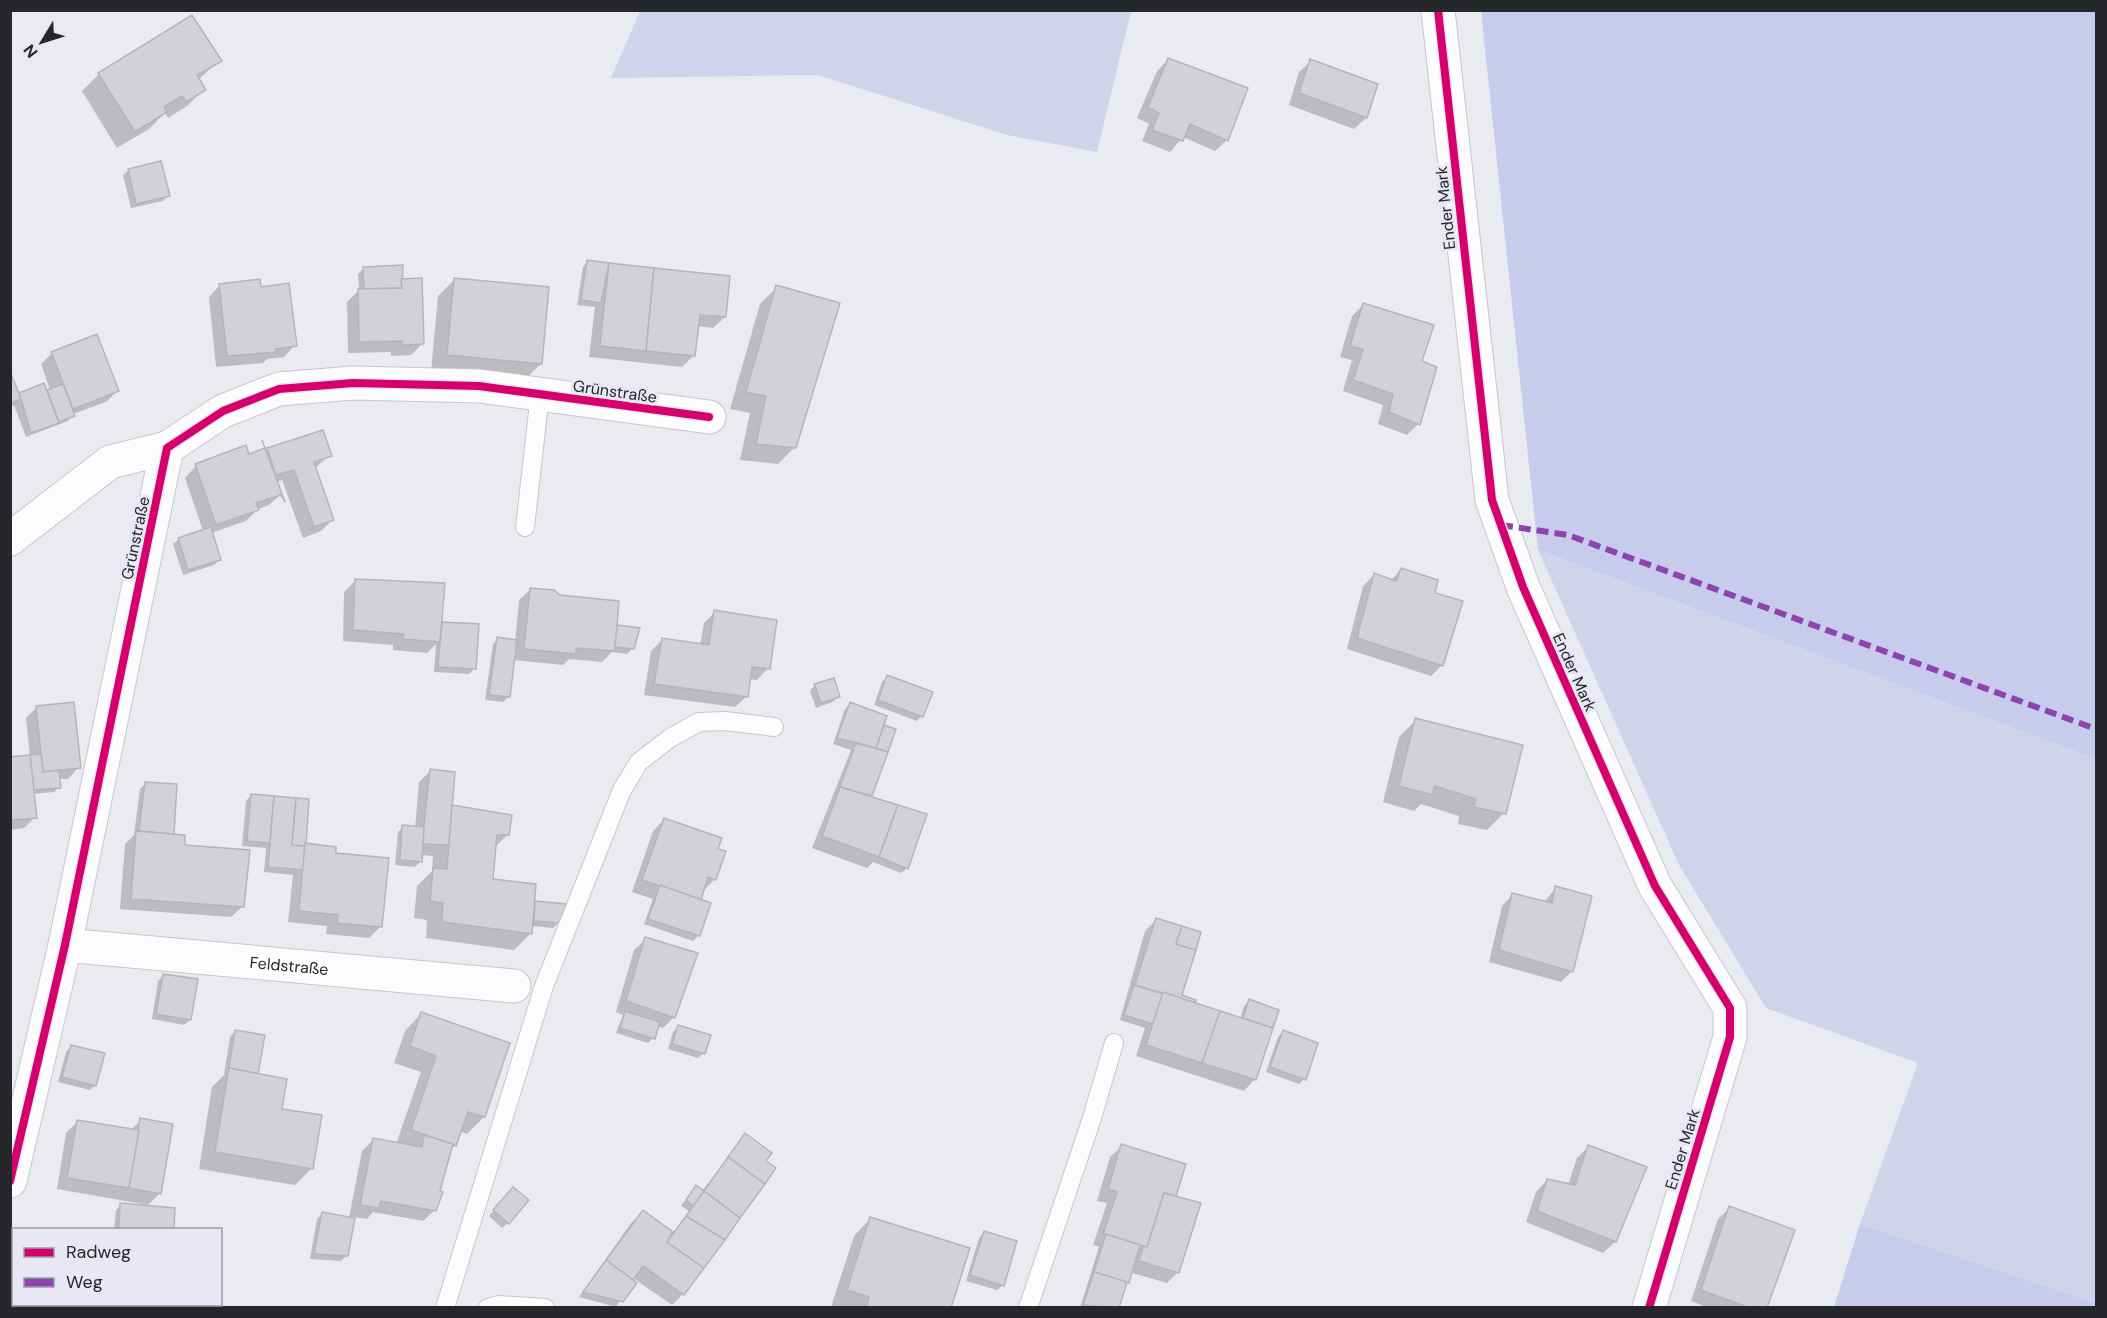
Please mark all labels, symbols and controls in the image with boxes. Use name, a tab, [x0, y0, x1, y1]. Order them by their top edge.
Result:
north arrow	[12, 12, 72, 72]
text: N	[19, 40, 42, 62]
street label: Ender Mark	[1431, 165, 1460, 251]
street label: Grünstraße	[572, 375, 658, 408]
street label: Grünstraße	[116, 495, 155, 582]
street label: Ender Mark	[1548, 630, 1601, 715]
street label: Feldstraße	[249, 952, 329, 980]
street label: Ender Mark	[1660, 1106, 1705, 1192]
legend	[12, 1228, 222, 1306]
text: Radweg	[66, 1240, 131, 1264]
text: Weg	[66, 1270, 103, 1294]

